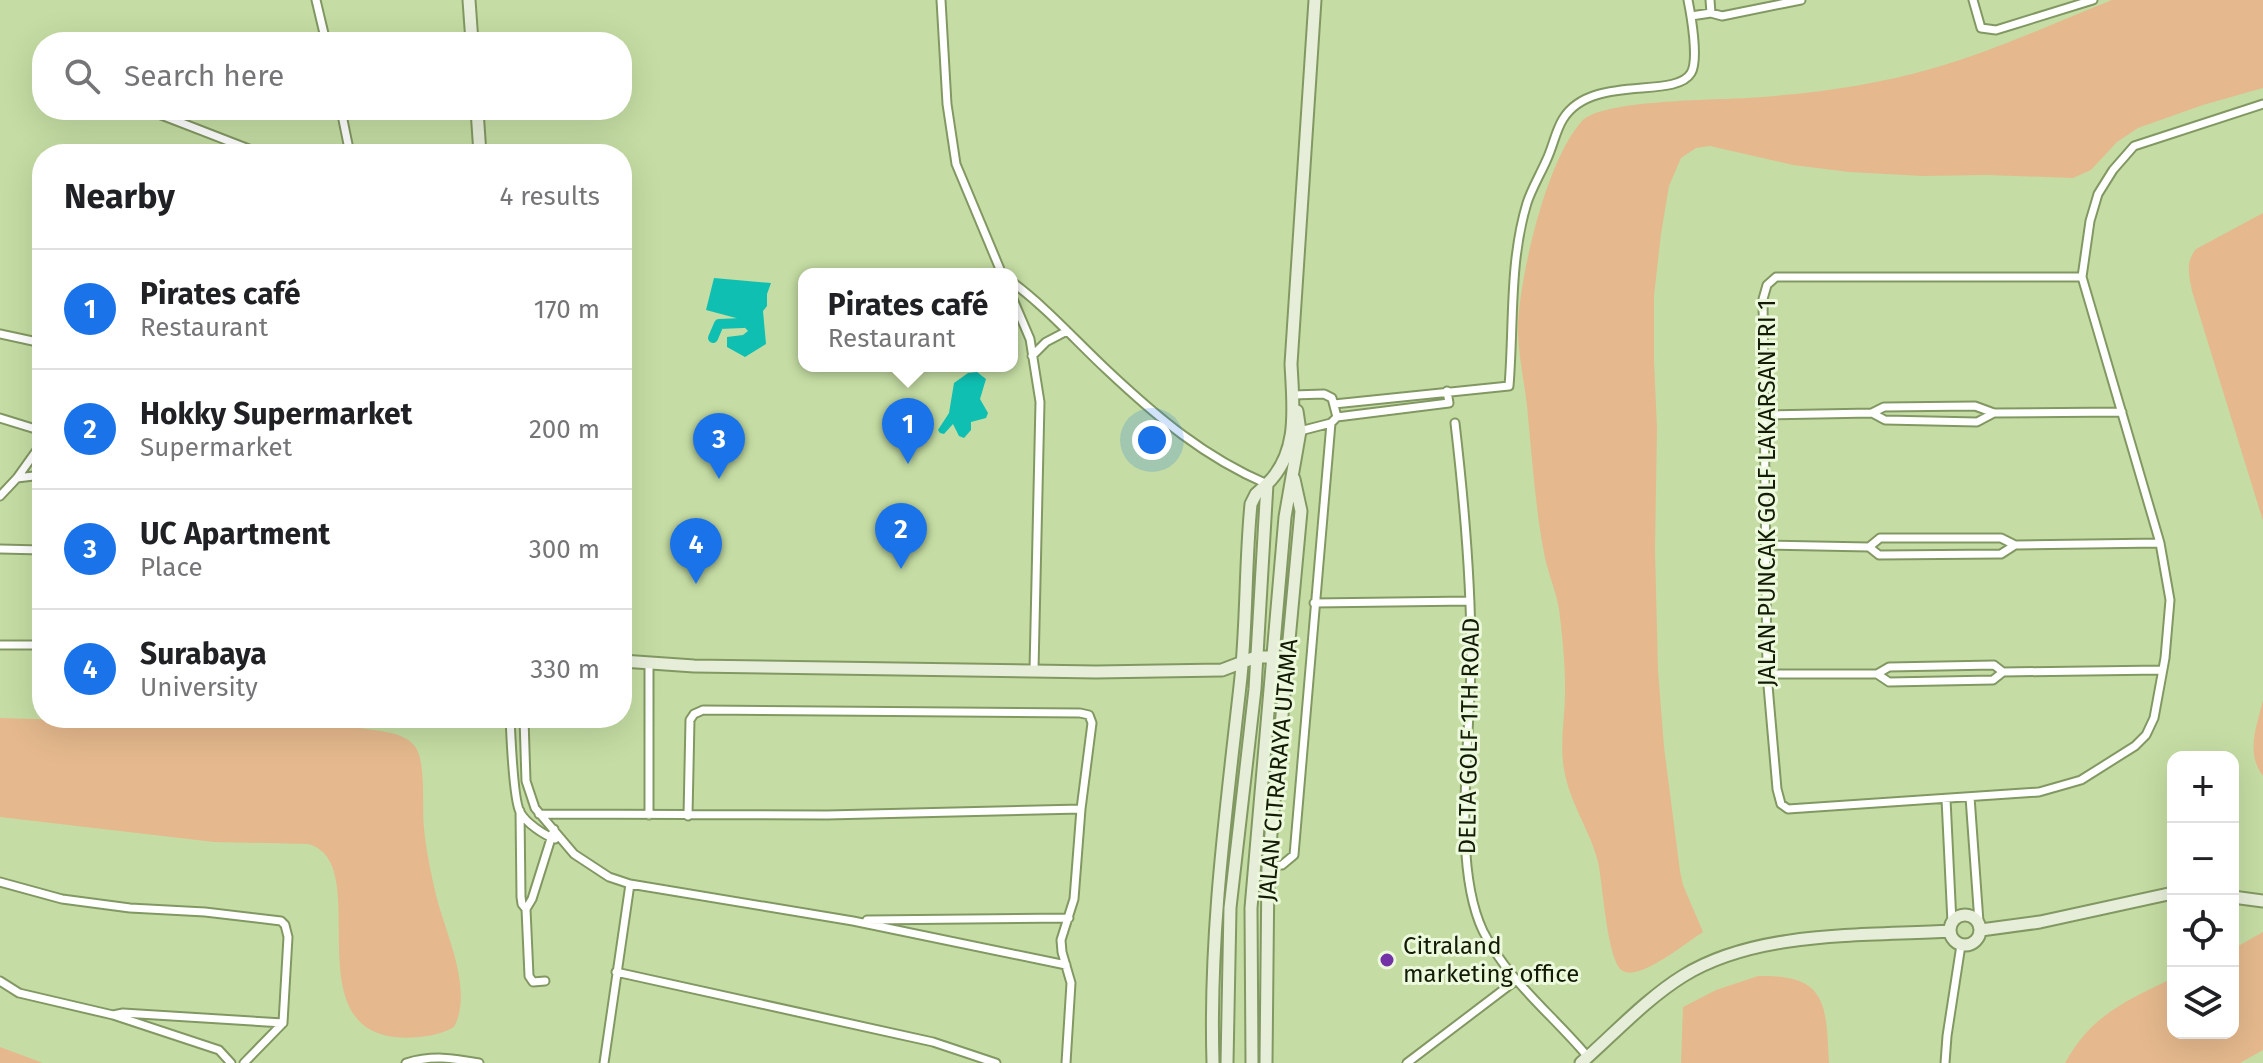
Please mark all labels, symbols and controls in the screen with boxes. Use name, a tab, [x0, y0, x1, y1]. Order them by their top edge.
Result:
search box	[32, 32, 632, 120]
icon: search	[60, 54, 104, 98]
text: Search here	[124, 58, 284, 94]
text: Nearby	[64, 176, 175, 217]
text: 4 results	[499, 181, 600, 212]
popup	[798, 268, 1018, 372]
text: Pirates café	[140, 276, 301, 312]
text: Pirates café	[828, 287, 988, 323]
text: 1	[84, 294, 96, 325]
text: 170 m	[534, 294, 600, 325]
street label: JALAN PUNCAK GOLF LAKARSANTRI 1	[1753, 299, 1781, 687]
text: Restaurant	[140, 312, 268, 343]
text: Restaurant	[828, 323, 956, 354]
text: Hokky Supermarket	[140, 396, 412, 432]
pin: 1	[882, 398, 934, 464]
pin: 3	[693, 413, 745, 479]
text: 2	[83, 414, 97, 445]
text: 200 m	[529, 414, 600, 445]
your location	[1132, 420, 1172, 460]
text: Supermarket	[140, 432, 292, 463]
pin: 2	[875, 503, 927, 569]
text: UC Apartment	[140, 516, 330, 552]
pin: 4	[670, 518, 722, 584]
text: 3	[83, 534, 97, 565]
text: 300 m	[529, 534, 600, 565]
text: Place	[140, 552, 203, 583]
street label: DELTA GOLF 1TH ROAD	[1453, 617, 1485, 855]
text: Surabaya	[140, 636, 267, 672]
street label: JALAN CITRARAYA UTAMA	[1253, 637, 1303, 902]
text: 4	[83, 654, 97, 685]
text: 330 m	[530, 654, 600, 685]
text: University	[140, 672, 258, 703]
map controls	[2167, 751, 2239, 1039]
button: +	[2167, 751, 2239, 823]
button: −	[2167, 823, 2239, 895]
button: locate	[2167, 895, 2239, 967]
place label: Citraland marketing office	[1403, 932, 1579, 988]
marker: Citraland marketing office	[1378, 951, 1396, 969]
button: layers	[2167, 967, 2239, 1039]

